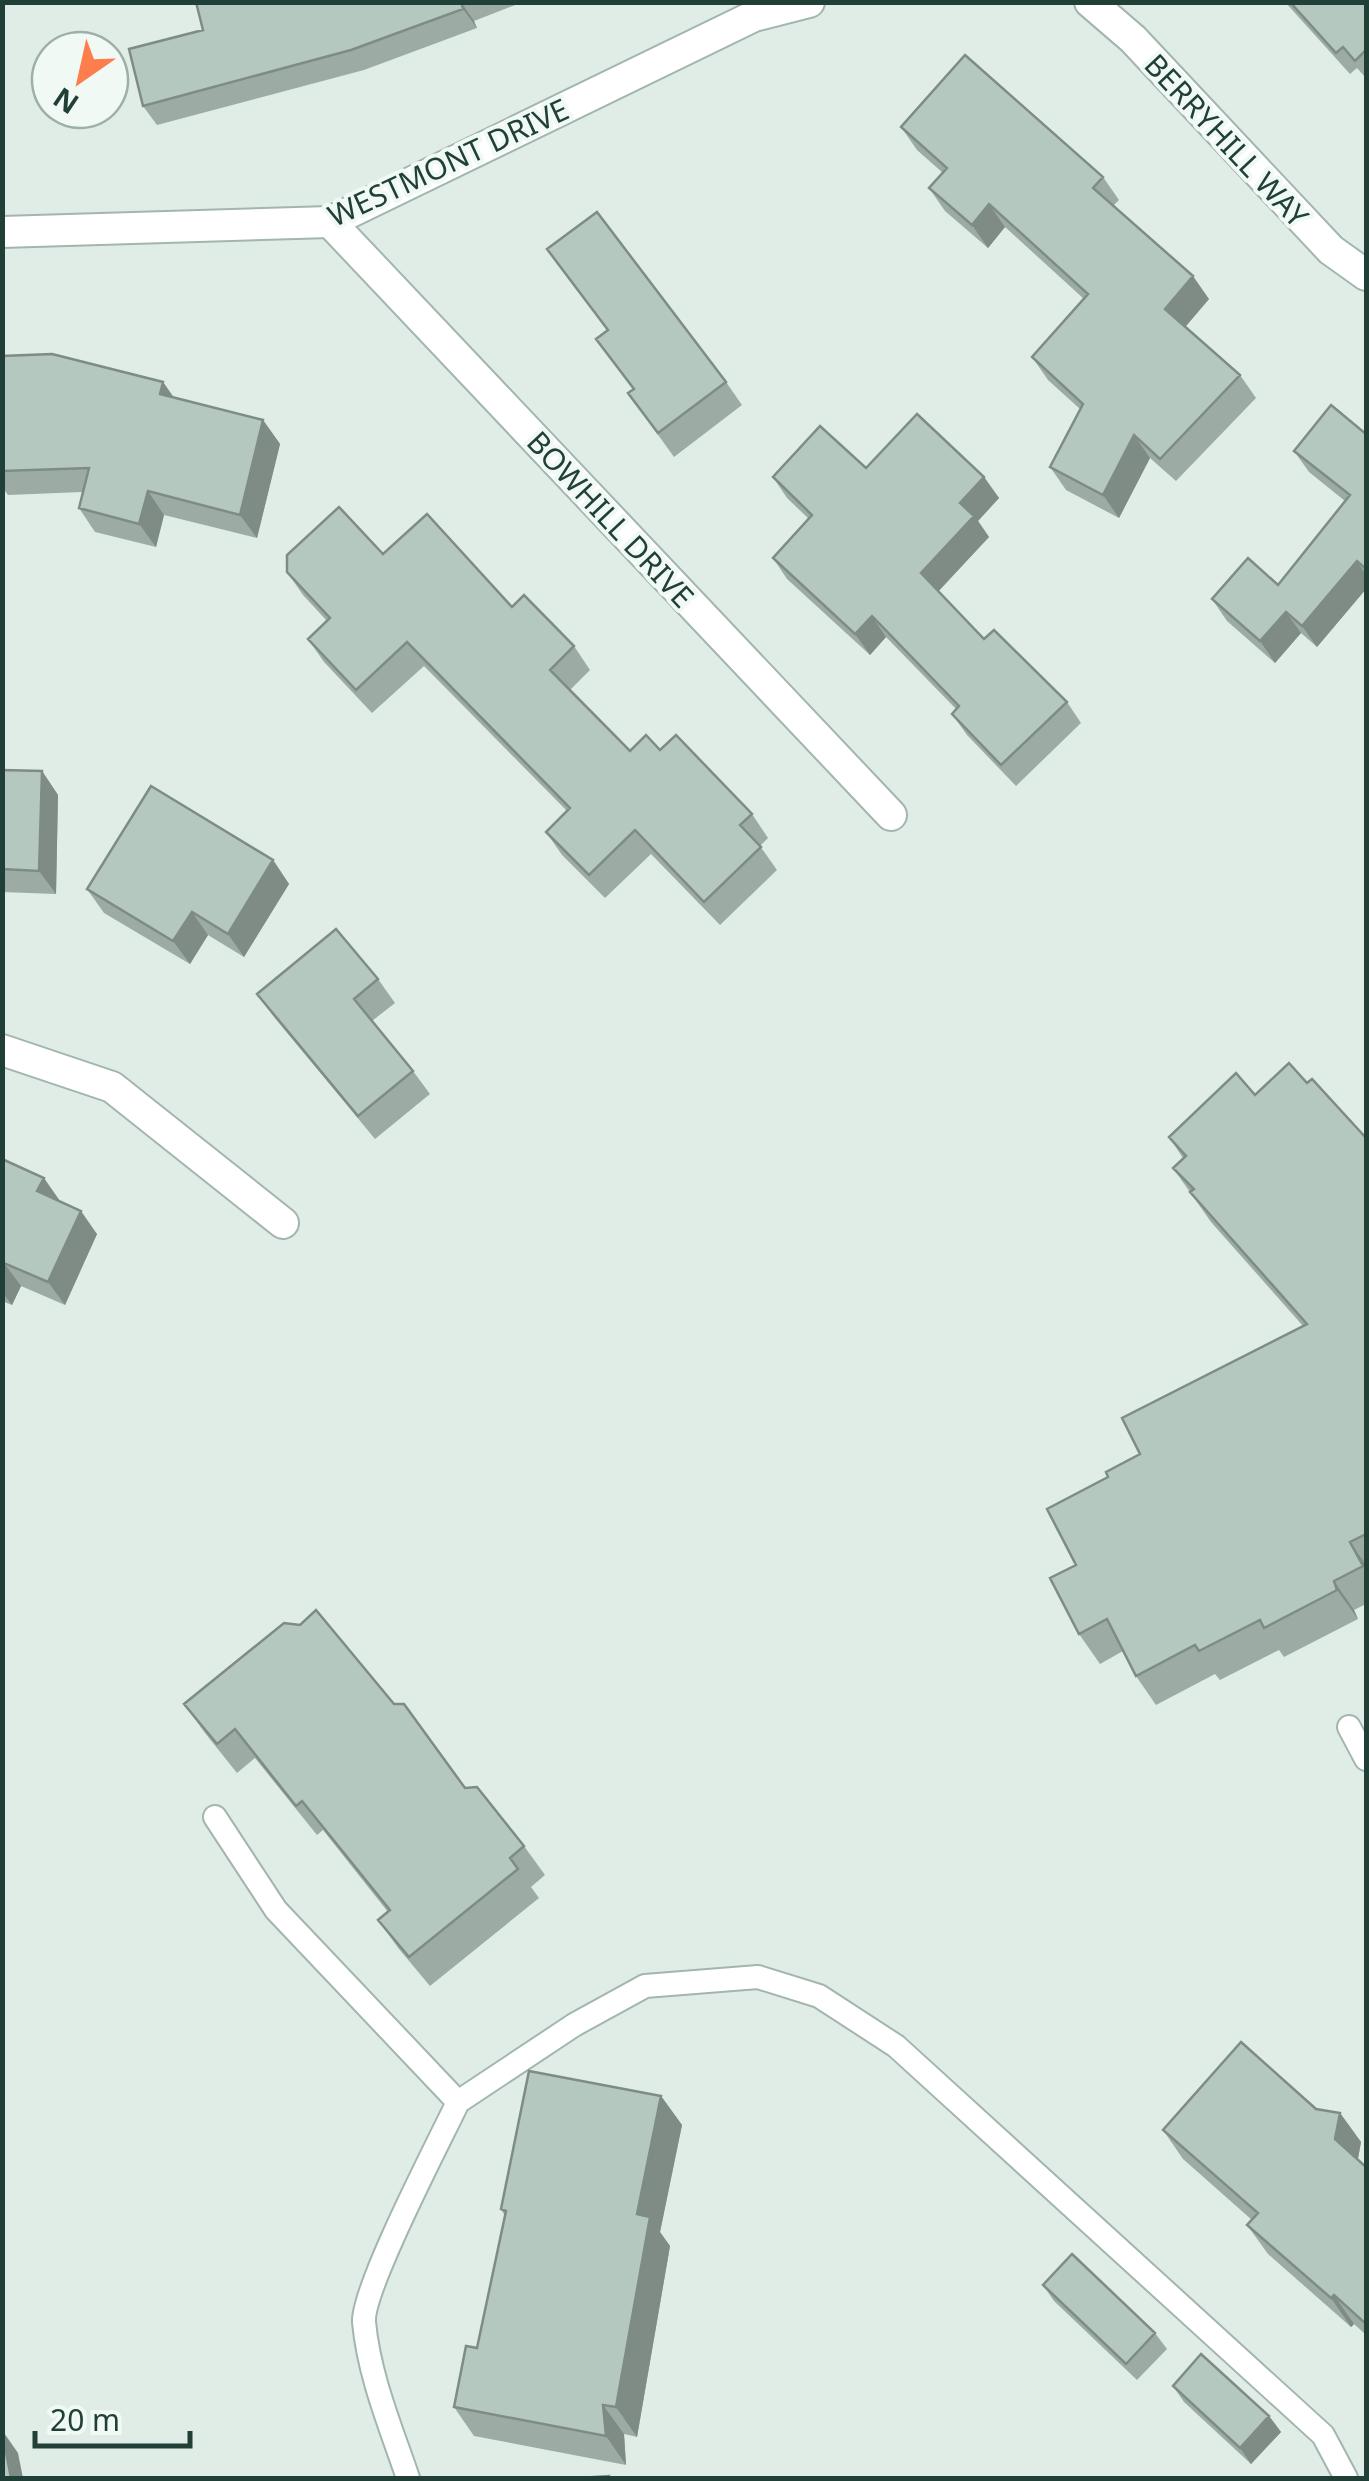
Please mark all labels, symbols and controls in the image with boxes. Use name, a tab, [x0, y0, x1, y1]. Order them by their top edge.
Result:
north arrow	[30, 30, 130, 130]
street label: BERRYHILL WAY	[1136, 44, 1318, 236]
text: N	[45, 79, 86, 124]
street label: WESTMONT DRIVE	[321, 88, 575, 236]
street label: BOWHILL DRIVE	[518, 422, 704, 616]
scale bar	[35, 2386, 190, 2448]
text: 20 m	[50, 2399, 120, 2440]

